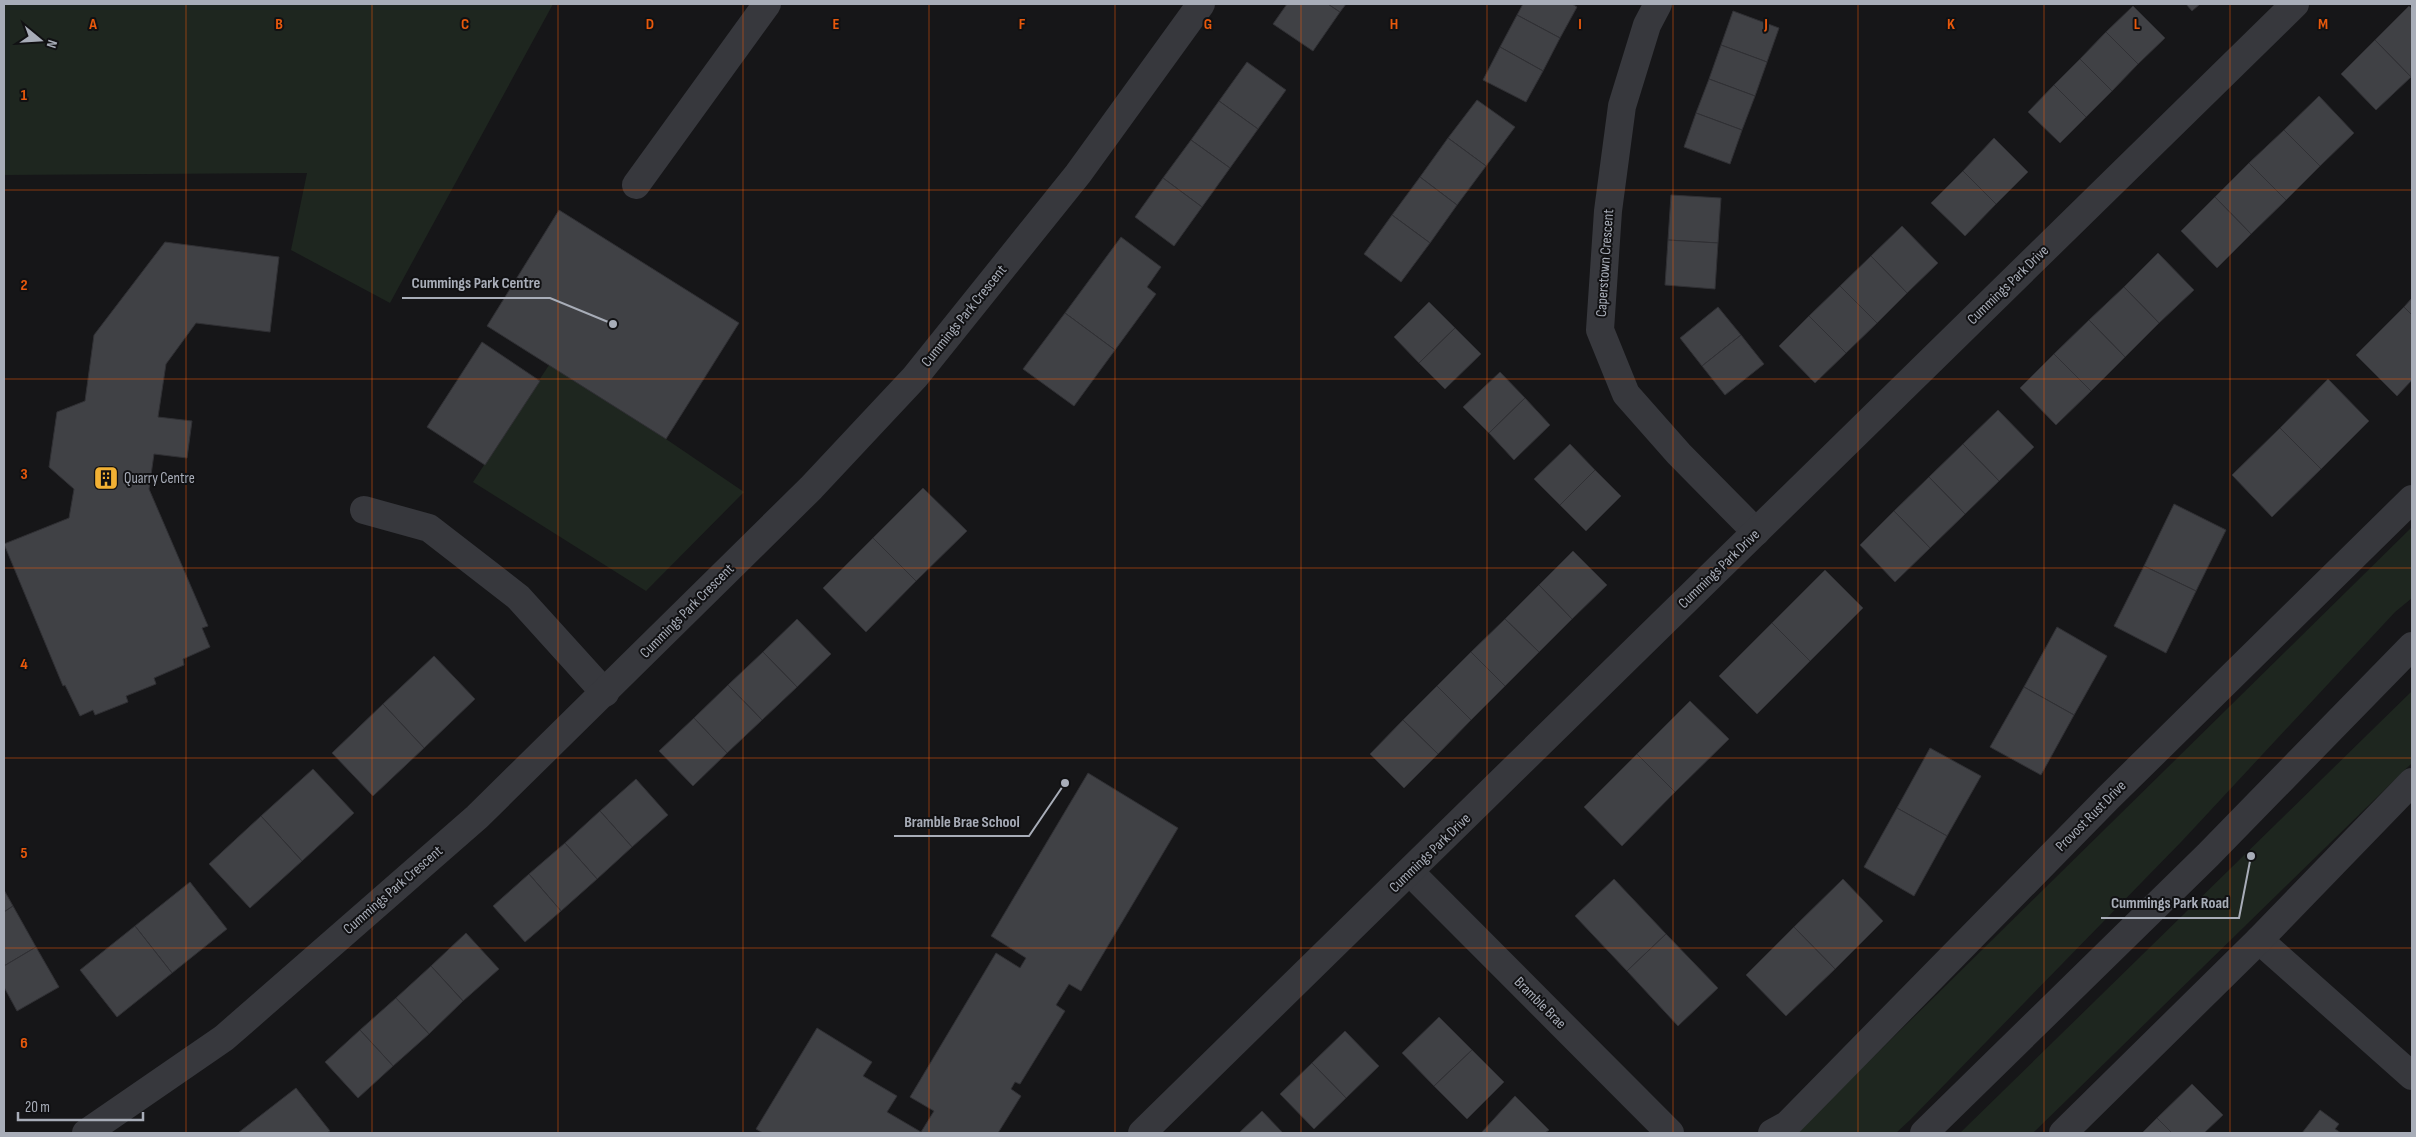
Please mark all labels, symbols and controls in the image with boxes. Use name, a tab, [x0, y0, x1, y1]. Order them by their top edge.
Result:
north arrow	[15, 15, 65, 65]
text: A	[88, 15, 97, 34]
text: B	[275, 15, 283, 34]
text: C	[461, 15, 469, 34]
text: D	[646, 15, 654, 34]
text: E	[833, 15, 840, 34]
text: F	[1019, 15, 1026, 34]
text: G	[1204, 15, 1212, 34]
text: H	[1390, 15, 1398, 34]
text: I	[1578, 15, 1582, 34]
text: J	[1763, 15, 1768, 34]
text: K	[1947, 15, 1955, 34]
text: L	[2134, 15, 2141, 34]
text: M	[2318, 15, 2328, 34]
text: N	[43, 38, 61, 50]
text: 1	[21, 86, 28, 105]
street label: Caperstown Crescent	[1592, 208, 1618, 318]
street label: Cummings Park Drive	[1963, 241, 2053, 329]
street label: Cummings Park Crescent	[917, 261, 1011, 371]
callout: Cummings Park Centre	[402, 267, 550, 298]
text: Cummings Park Centre	[412, 274, 541, 293]
text: 2	[20, 276, 28, 295]
text: 3	[20, 465, 28, 484]
building icon: Quarry Centre	[93, 465, 119, 491]
place label: Quarry Centre	[124, 469, 195, 488]
street label: Cummings Park Drive	[1674, 525, 1764, 613]
street label: Cummings Park Crescent	[636, 560, 738, 662]
text: 4	[20, 655, 28, 674]
street label: Provost Rust Drive	[2052, 777, 2130, 855]
callout: Bramble Brae School	[894, 805, 1029, 836]
street label: Cummings Park Drive	[1385, 809, 1475, 897]
text: Bramble Brae School	[904, 813, 1020, 832]
street label: Cummings Park Crescent	[339, 841, 447, 938]
text: 5	[20, 844, 28, 863]
callout: Cummings Park Road	[2101, 887, 2239, 918]
text: Cummings Park Road	[2111, 894, 2229, 913]
street label: Bramble Brae	[1510, 973, 1570, 1033]
text: 6	[20, 1034, 28, 1053]
scale bar	[18, 1090, 142, 1122]
text: 20 m	[25, 1098, 50, 1117]

